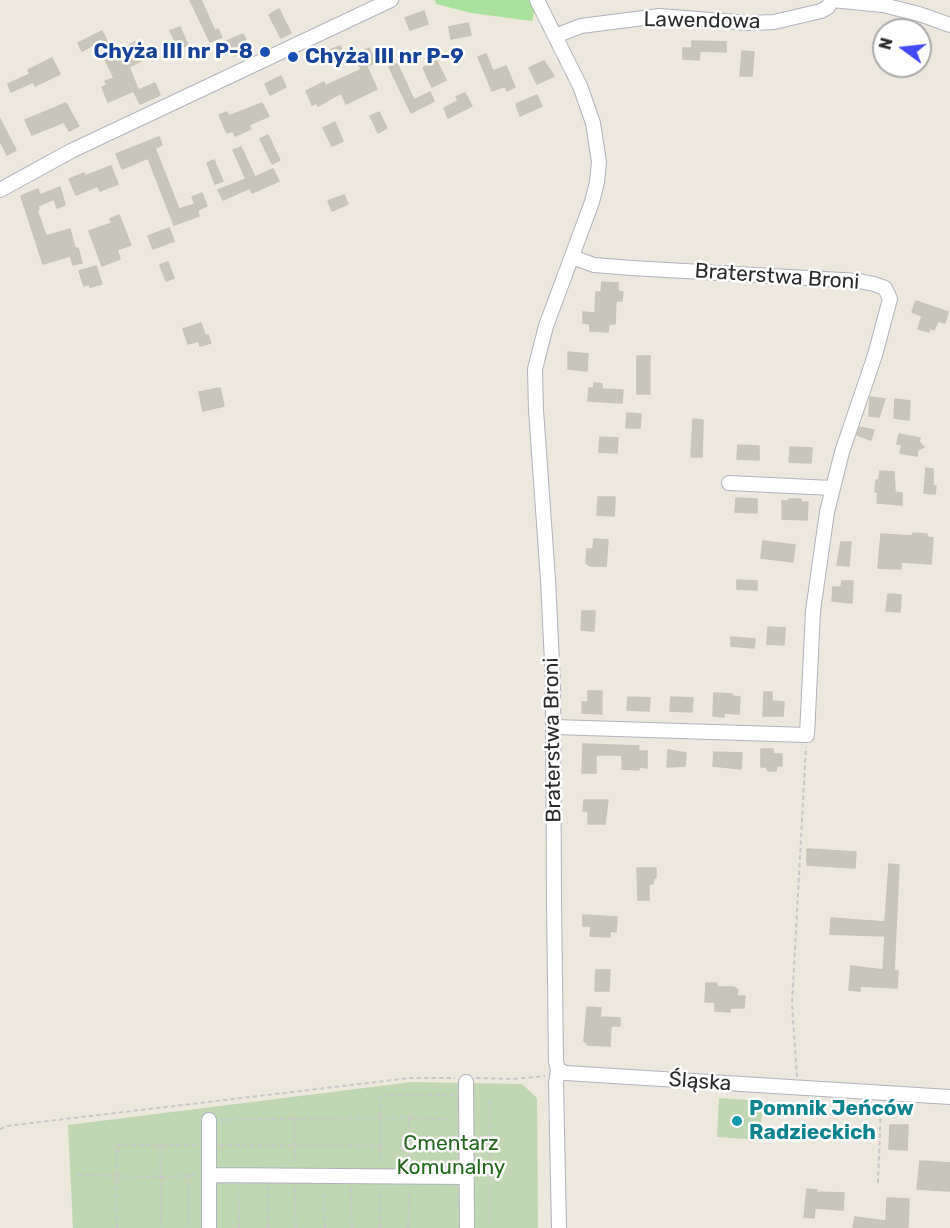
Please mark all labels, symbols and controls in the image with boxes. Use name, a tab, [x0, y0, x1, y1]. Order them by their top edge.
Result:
street label: Lawendowa	[643, 7, 761, 35]
north arrow	[872, 18, 932, 78]
text: N	[875, 36, 897, 52]
place label: Chyża III nr P-8	[93, 39, 253, 65]
place label: Chyża III nr P-9	[305, 44, 464, 70]
marker: Chyża III nr P-8	[258, 45, 272, 59]
marker: Chyża III nr P-9	[286, 50, 300, 64]
street label: Braterstwa Broni	[694, 259, 860, 295]
street label: Braterstwa Broni	[539, 657, 567, 823]
street label: Śląska	[668, 1067, 732, 1097]
place label: Pomnik Jeńców Radzieckich	[749, 1096, 914, 1146]
marker: Pomnik Jeńców Radzieckich	[730, 1114, 744, 1128]
park label: Cmentarz Komunalny	[397, 1131, 505, 1181]

